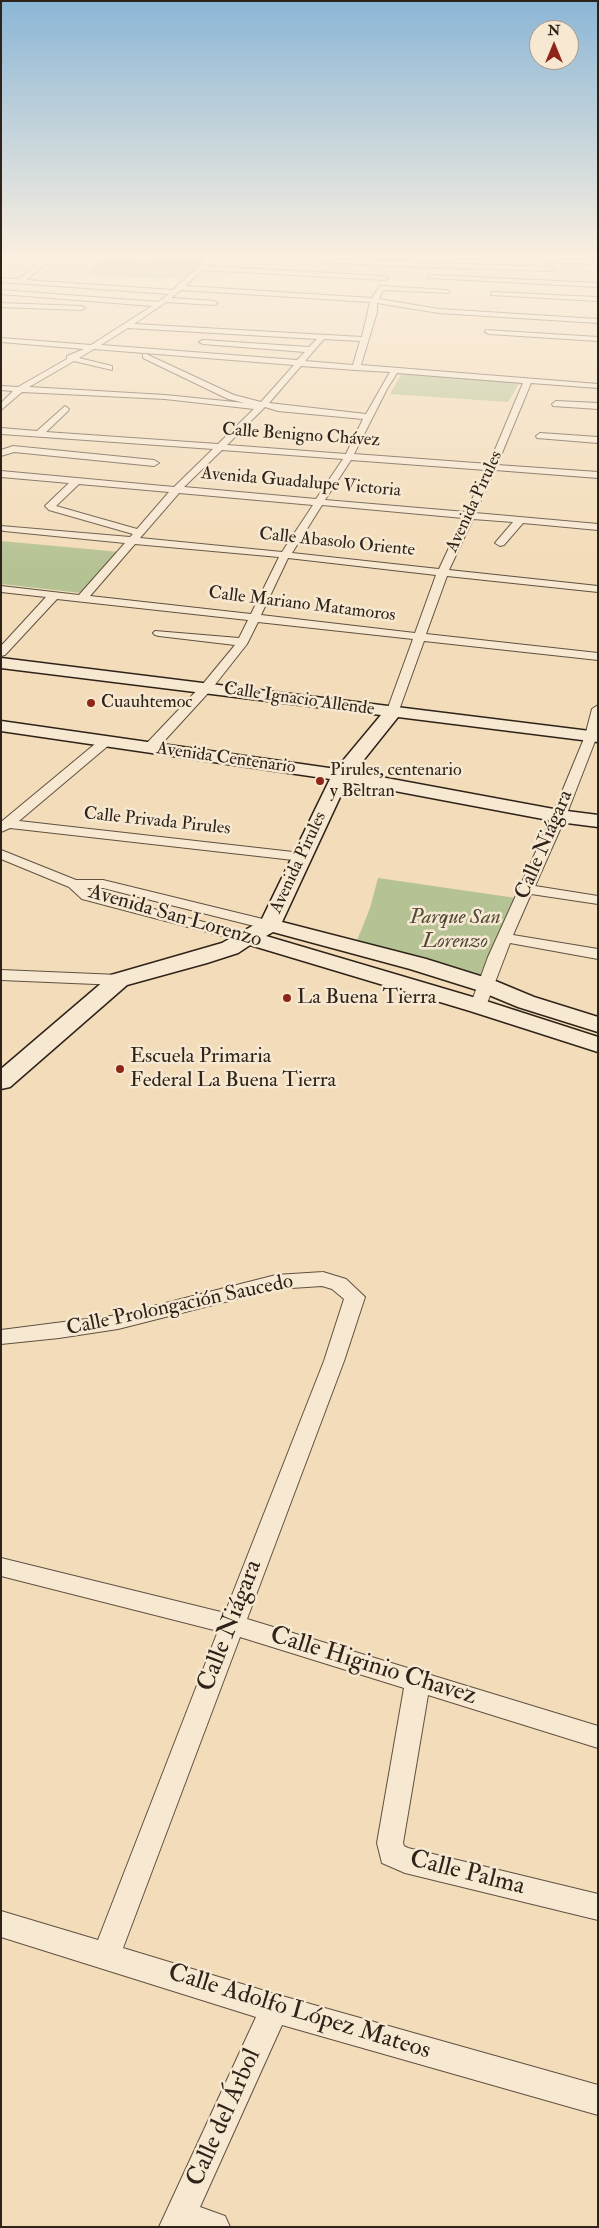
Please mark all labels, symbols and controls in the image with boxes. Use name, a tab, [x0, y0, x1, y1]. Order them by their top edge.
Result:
north arrow	[529, 20, 579, 70]
text: N	[548, 22, 560, 39]
street label: Calle Benigno Chávez	[221, 420, 381, 452]
street label: Avenida Pirules	[442, 448, 508, 556]
street label: Avenida Guadalupe Victoria	[200, 464, 402, 502]
street label: Calle Abasolo Oriente	[258, 524, 416, 562]
street label: Calle Mariano Matamoros	[207, 583, 397, 627]
street label: Calle Ignacio Allende	[222, 679, 376, 721]
place label: Cuauhtemoc	[101, 692, 193, 714]
marker: Cuauhtemoc	[85, 697, 97, 709]
street label: Avenida Centenario	[155, 739, 297, 779]
place label: Pirules, centenario y Beltran	[330, 760, 462, 802]
marker: Pirules, centenario y Beltran	[314, 775, 326, 787]
street label: Calle Niágara	[511, 787, 579, 903]
street label: Calle Privada Pirules	[83, 804, 231, 840]
street label: Avenida Pirules	[266, 809, 332, 917]
street label: Avenida San Lorenzo	[86, 880, 264, 954]
park label: Parque San Lorenzo	[409, 905, 501, 955]
place label: La Buena Tierra	[297, 985, 436, 1011]
marker: La Buena Tierra	[281, 992, 293, 1004]
place label: Escuela Primaria Federal La Buena Tierra	[130, 1044, 336, 1094]
marker: Escuela Primaria Federal La Buena Tierra	[114, 1063, 126, 1075]
street label: Calle Prolongación Saucedo	[64, 1270, 296, 1342]
street label: Calle Niágara	[192, 1556, 270, 1696]
street label: Calle Higinio Chavez	[266, 1621, 480, 1713]
street label: Calle Palma	[406, 1845, 528, 1903]
street label: Calle Adolfo López Mateos	[164, 1959, 434, 2067]
street label: Calle del Árbol	[181, 2045, 269, 2191]

